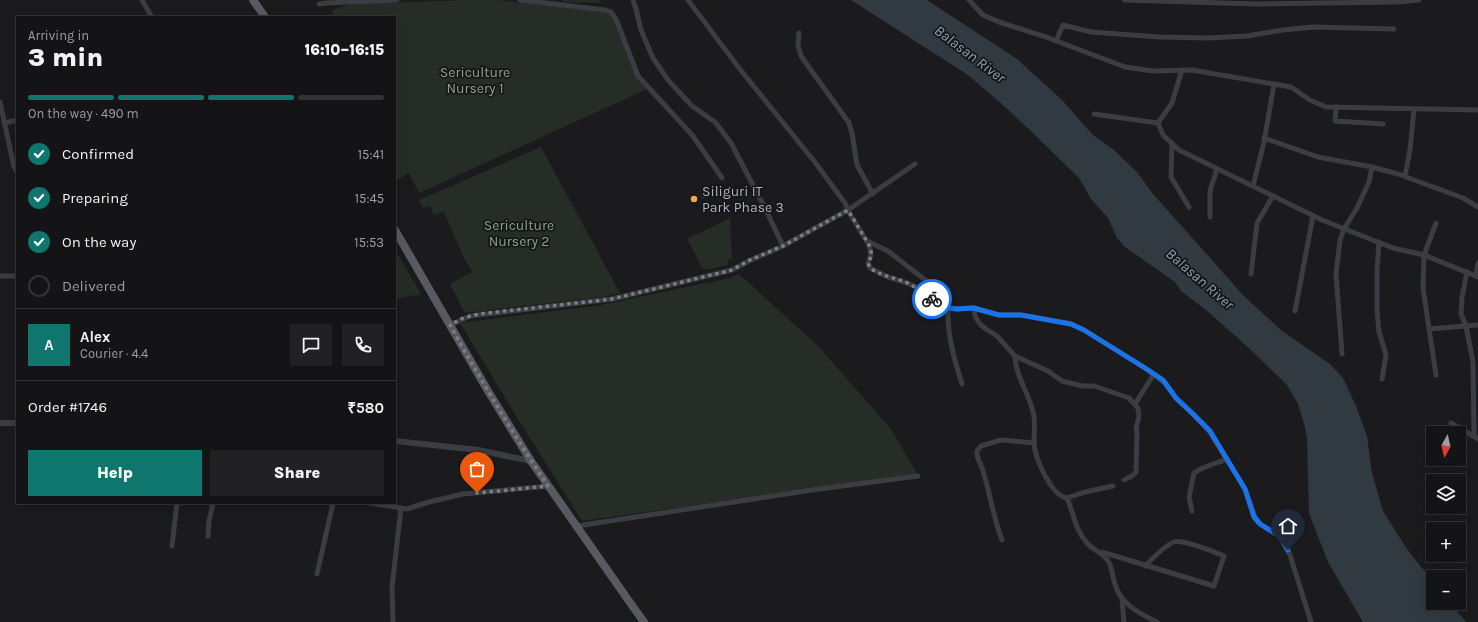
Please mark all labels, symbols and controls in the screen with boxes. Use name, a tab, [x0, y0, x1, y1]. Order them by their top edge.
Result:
water label: Balasan River	[931, 21, 1010, 87]
text: Arriving in	[28, 28, 89, 43]
text: 16:10–16:15	[305, 41, 384, 59]
text: 3 min	[28, 42, 103, 73]
park label: Sericulture Nursery 1	[440, 64, 510, 97]
text: On the way · 490 m	[28, 106, 139, 121]
icon: check	[28, 143, 50, 165]
text: Confirmed	[62, 145, 134, 163]
text: 15:41	[358, 147, 384, 162]
place label: Siliguri IT Park Phase 3	[702, 183, 784, 216]
icon: check	[28, 187, 50, 209]
text: Preparing	[62, 189, 128, 207]
text: 15:45	[355, 191, 384, 206]
marker: Siliguri IT Park Phase 3	[689, 194, 699, 204]
park label: Sericulture Nursery 2	[484, 217, 554, 250]
icon: check	[28, 231, 50, 253]
text: On the way	[62, 233, 136, 251]
text: 15:53	[354, 235, 384, 250]
water label: Balasan River	[1162, 244, 1238, 314]
text: Delivered	[62, 277, 126, 295]
courier	[912, 279, 952, 319]
icon: bike	[921, 288, 943, 310]
button: chat	[290, 324, 332, 366]
button: phone	[342, 324, 384, 366]
text: Alex	[80, 328, 110, 346]
text: A	[44, 336, 54, 354]
text: Courier · 4.4	[80, 346, 148, 361]
text: Order #1746	[28, 398, 107, 416]
text: ₹580	[348, 399, 384, 417]
north arrow	[1426, 426, 1466, 466]
map controls	[1426, 426, 1466, 610]
button: Help	[28, 450, 202, 496]
button: Share	[210, 450, 384, 496]
pin	[460, 452, 494, 493]
icon: bag	[466, 458, 488, 480]
button: layers	[1426, 474, 1466, 514]
pin	[1271, 509, 1305, 550]
icon: home	[1277, 515, 1299, 537]
button: +	[1426, 522, 1466, 562]
button: −	[1426, 570, 1466, 610]

